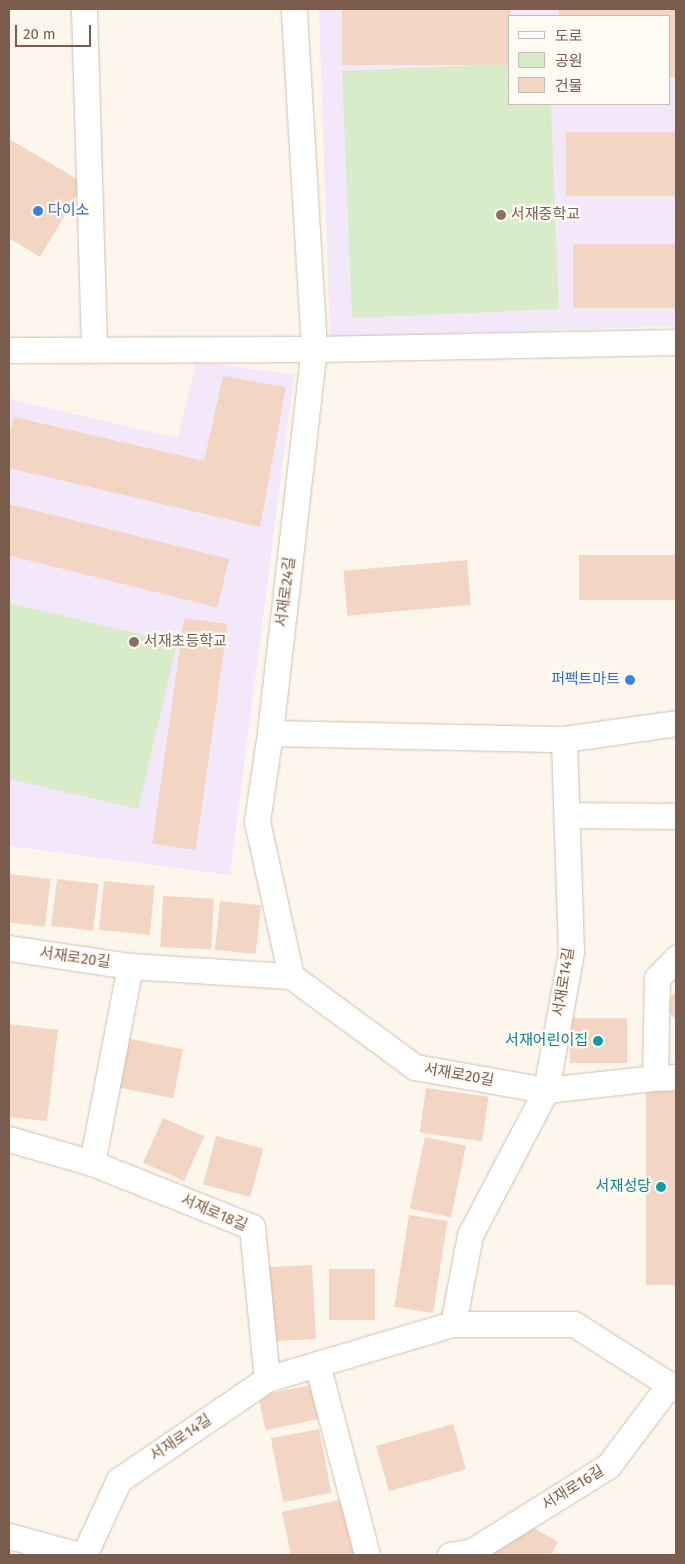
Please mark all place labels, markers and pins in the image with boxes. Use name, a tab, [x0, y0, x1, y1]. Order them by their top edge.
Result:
place label: 다이소	[48, 202, 89, 220]
marker: 다이소	[32, 205, 44, 217]
place label: 서재중학교	[511, 206, 580, 224]
marker: 서재중학교	[495, 209, 507, 221]
place label: 서재초등학교	[144, 633, 227, 651]
marker: 서재초등학교	[128, 636, 140, 648]
place label: 퍼펙트마트	[551, 671, 620, 689]
marker: 퍼펙트마트	[624, 674, 636, 686]
place label: 서재어린이집	[505, 1032, 588, 1050]
marker: 서재어린이집	[592, 1035, 604, 1047]
place label: 서재성당	[596, 1178, 651, 1196]
marker: 서재성당	[655, 1181, 667, 1193]

